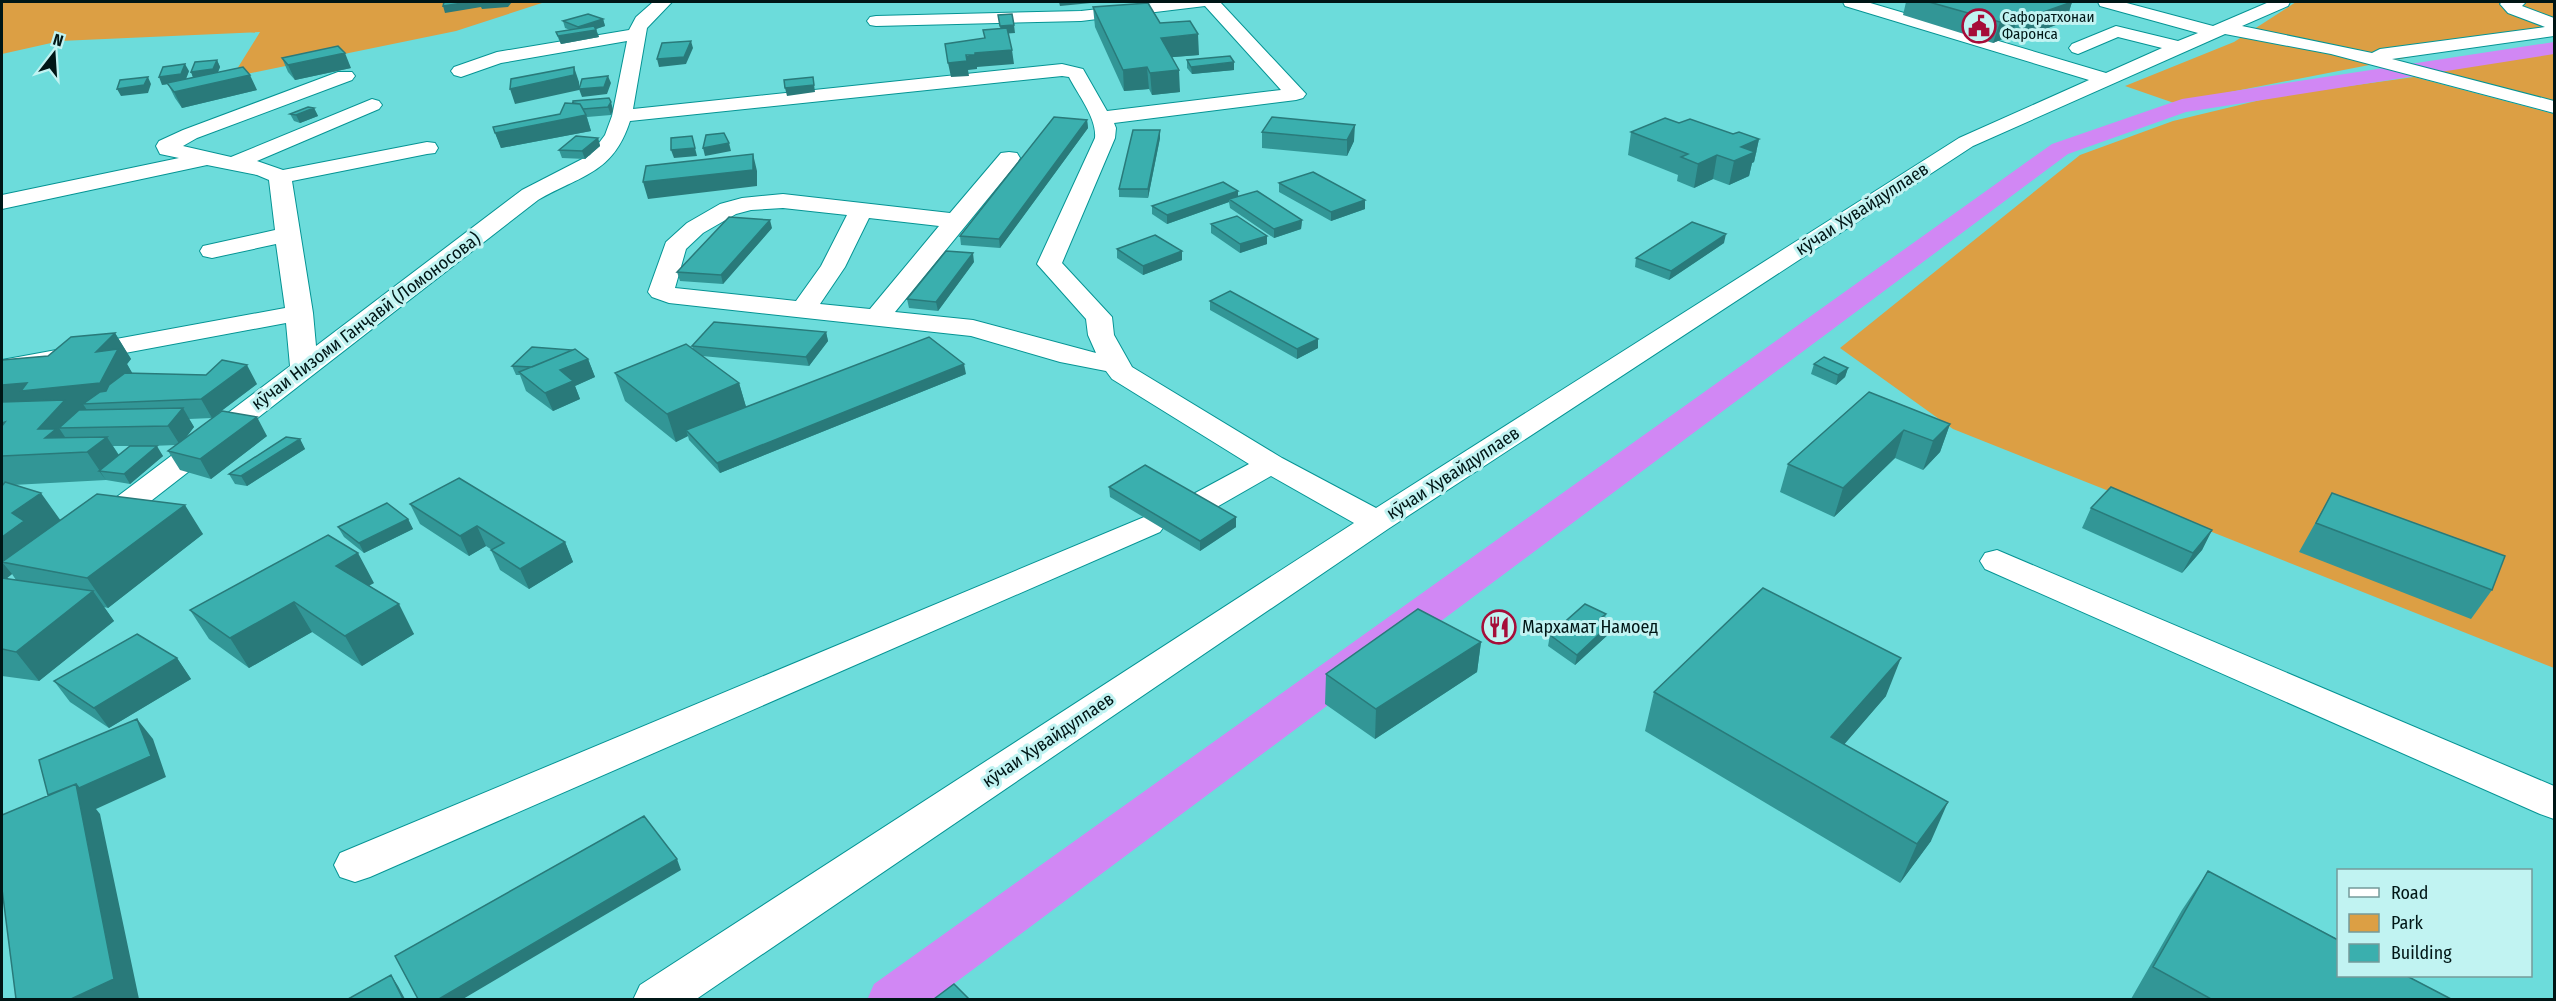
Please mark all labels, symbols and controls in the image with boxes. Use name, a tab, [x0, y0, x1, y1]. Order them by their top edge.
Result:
public building icon: Сафоратхонаи Фаронса	[1961, 8, 1997, 44]
place label: Сафоратхонаи Фаронса	[2002, 8, 2094, 43]
north arrow	[24, 24, 84, 84]
text: N	[51, 30, 66, 51]
street label: кӯчаи Хувайдуллаев	[1791, 158, 1933, 260]
street label: кӯчаи Низоми Ганҷавӣ (Ломоносова)	[247, 228, 485, 414]
street label: кӯчаи Хувайдуллаев	[1382, 422, 1524, 524]
restaurant icon: Мархамат Намоед	[1481, 609, 1517, 645]
place label: Мархамат Намоед	[1522, 616, 1658, 638]
street label: кӯчаи Хувайдуллаев	[978, 688, 1118, 792]
legend	[2337, 869, 2532, 977]
text: Road	[2391, 882, 2428, 904]
text: Park	[2391, 912, 2424, 934]
text: Building	[2391, 942, 2452, 964]

